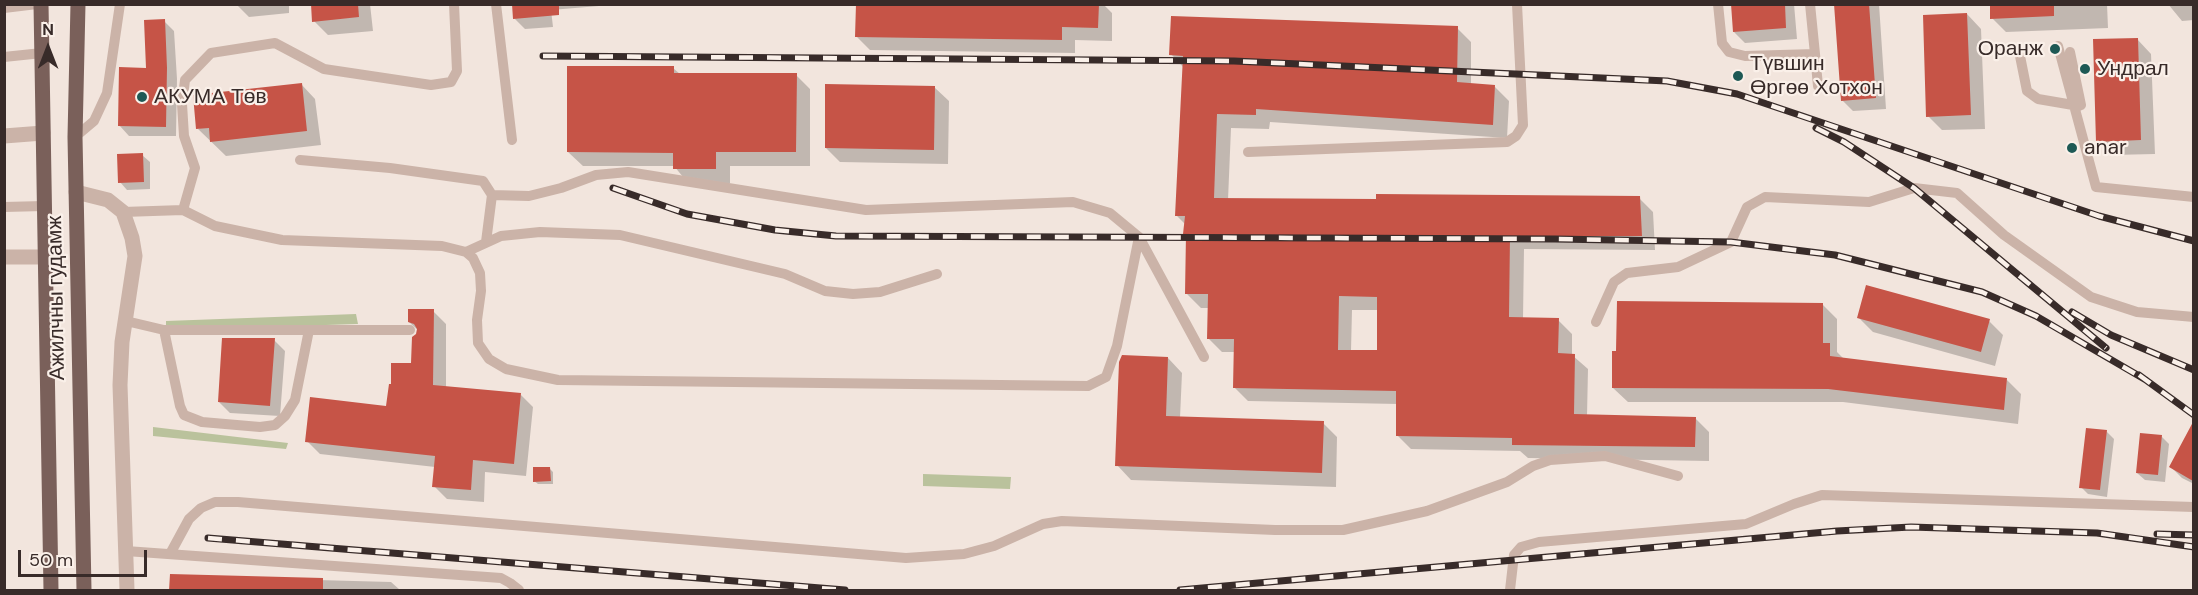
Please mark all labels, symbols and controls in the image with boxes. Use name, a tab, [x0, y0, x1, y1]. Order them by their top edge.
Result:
north arrow	[18, 18, 78, 78]
text: N	[42, 19, 54, 40]
place label: Оранж	[1978, 36, 2043, 62]
marker: Оранж	[2048, 42, 2062, 56]
place label: Түвшин Өргөө Хотхон	[1750, 51, 1883, 101]
place label: Ундрал	[2097, 56, 2169, 82]
marker: Ундрал	[2078, 62, 2092, 76]
marker: Түвшин Өргөө Хотхон	[1731, 69, 1745, 83]
place label: АКУМА Төв	[154, 84, 267, 110]
marker: АКУМА Төв	[135, 90, 149, 104]
place label: anar	[2084, 135, 2127, 161]
marker: anar	[2065, 141, 2079, 155]
street label: Ажилчны гудамж	[43, 215, 71, 381]
scale bar	[21, 538, 150, 576]
text: 50 m	[29, 548, 73, 572]

